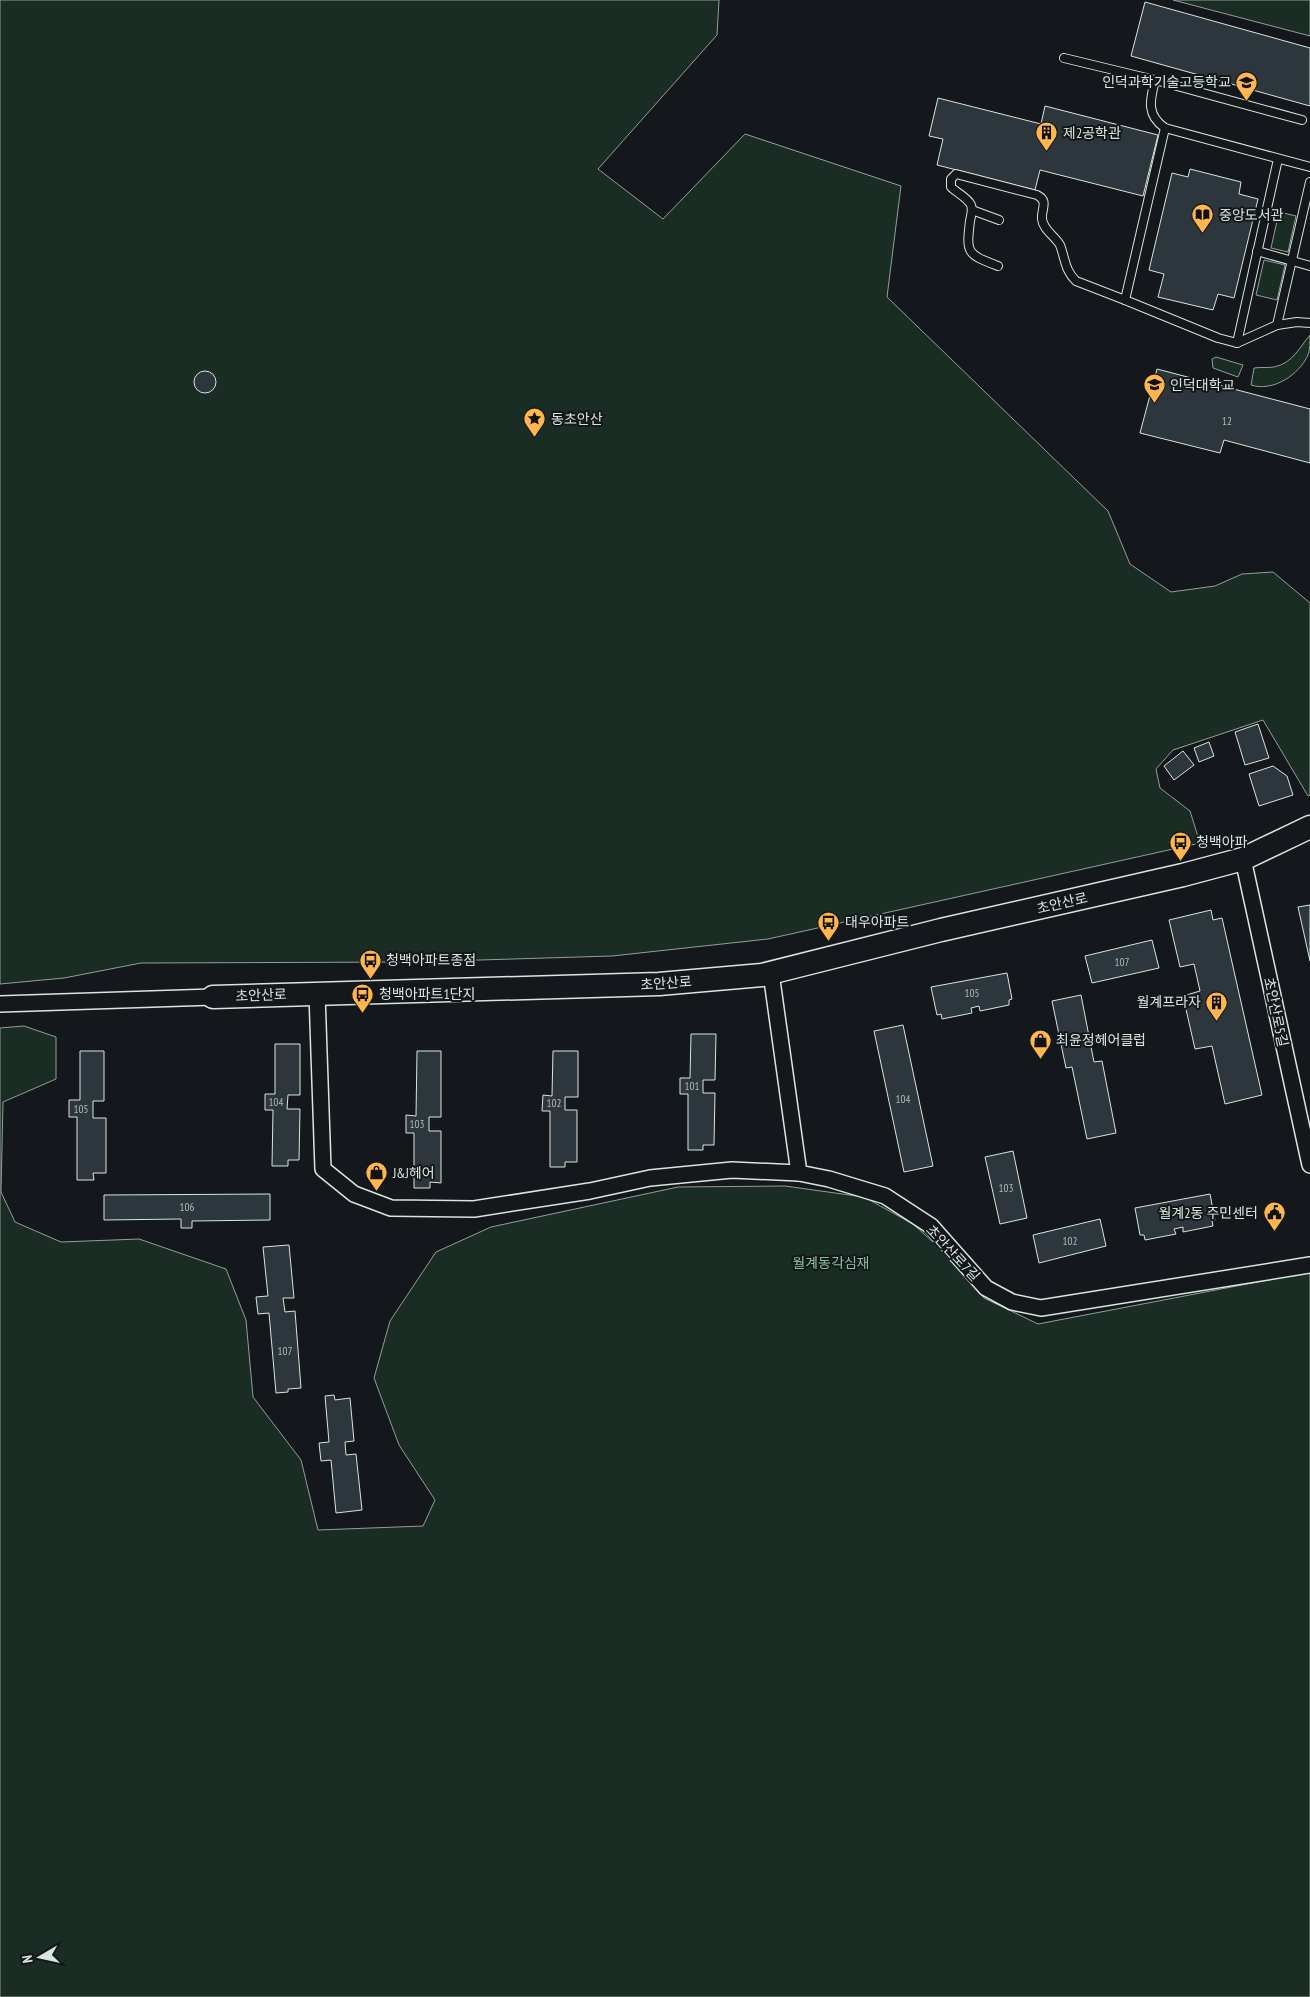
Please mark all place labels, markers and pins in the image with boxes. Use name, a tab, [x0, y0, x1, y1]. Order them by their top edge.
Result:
school or university icon: 인덕과학기술고등학교	[1235, 70, 1259, 101]
place label: 인덕과학기술고등학교	[1102, 73, 1231, 91]
building icon: 제2공학관	[1035, 121, 1059, 152]
place label: 제2공학관	[1063, 124, 1121, 142]
library icon: 중앙도서관	[1191, 203, 1215, 234]
place label: 중앙도서관	[1219, 206, 1284, 224]
school or university icon: 인덕대학교	[1142, 373, 1166, 404]
place label: 인덕대학교	[1170, 376, 1235, 394]
place icon: 동초안산	[523, 407, 547, 438]
place label: 동초안산	[551, 410, 603, 428]
bus stop icon: 청백아파	[1168, 830, 1192, 861]
place label: 청백아파	[1196, 833, 1248, 851]
bus stop icon: 대우아파트	[817, 910, 841, 941]
place label: 대우아파트	[845, 913, 910, 931]
bus stop icon: 청백아파트종점	[358, 948, 382, 979]
place label: 청백아파트종점	[386, 951, 476, 969]
bus stop icon: 청백아파트1단지	[351, 982, 375, 1013]
place label: 청백아파트1단지	[379, 985, 475, 1003]
building icon: 월계프라자	[1205, 990, 1229, 1021]
place label: 월계프라자	[1137, 993, 1201, 1011]
shop icon: 최윤정헤어클럽	[1028, 1028, 1052, 1059]
place label: 최윤정헤어클럽	[1056, 1031, 1146, 1049]
shop icon: J&J헤어	[365, 1161, 389, 1192]
place label: J&J헤어	[392, 1164, 435, 1182]
public building icon: 월계2동 주민센터	[1262, 1201, 1286, 1232]
place label: 월계2동 주민센터	[1159, 1204, 1258, 1222]

